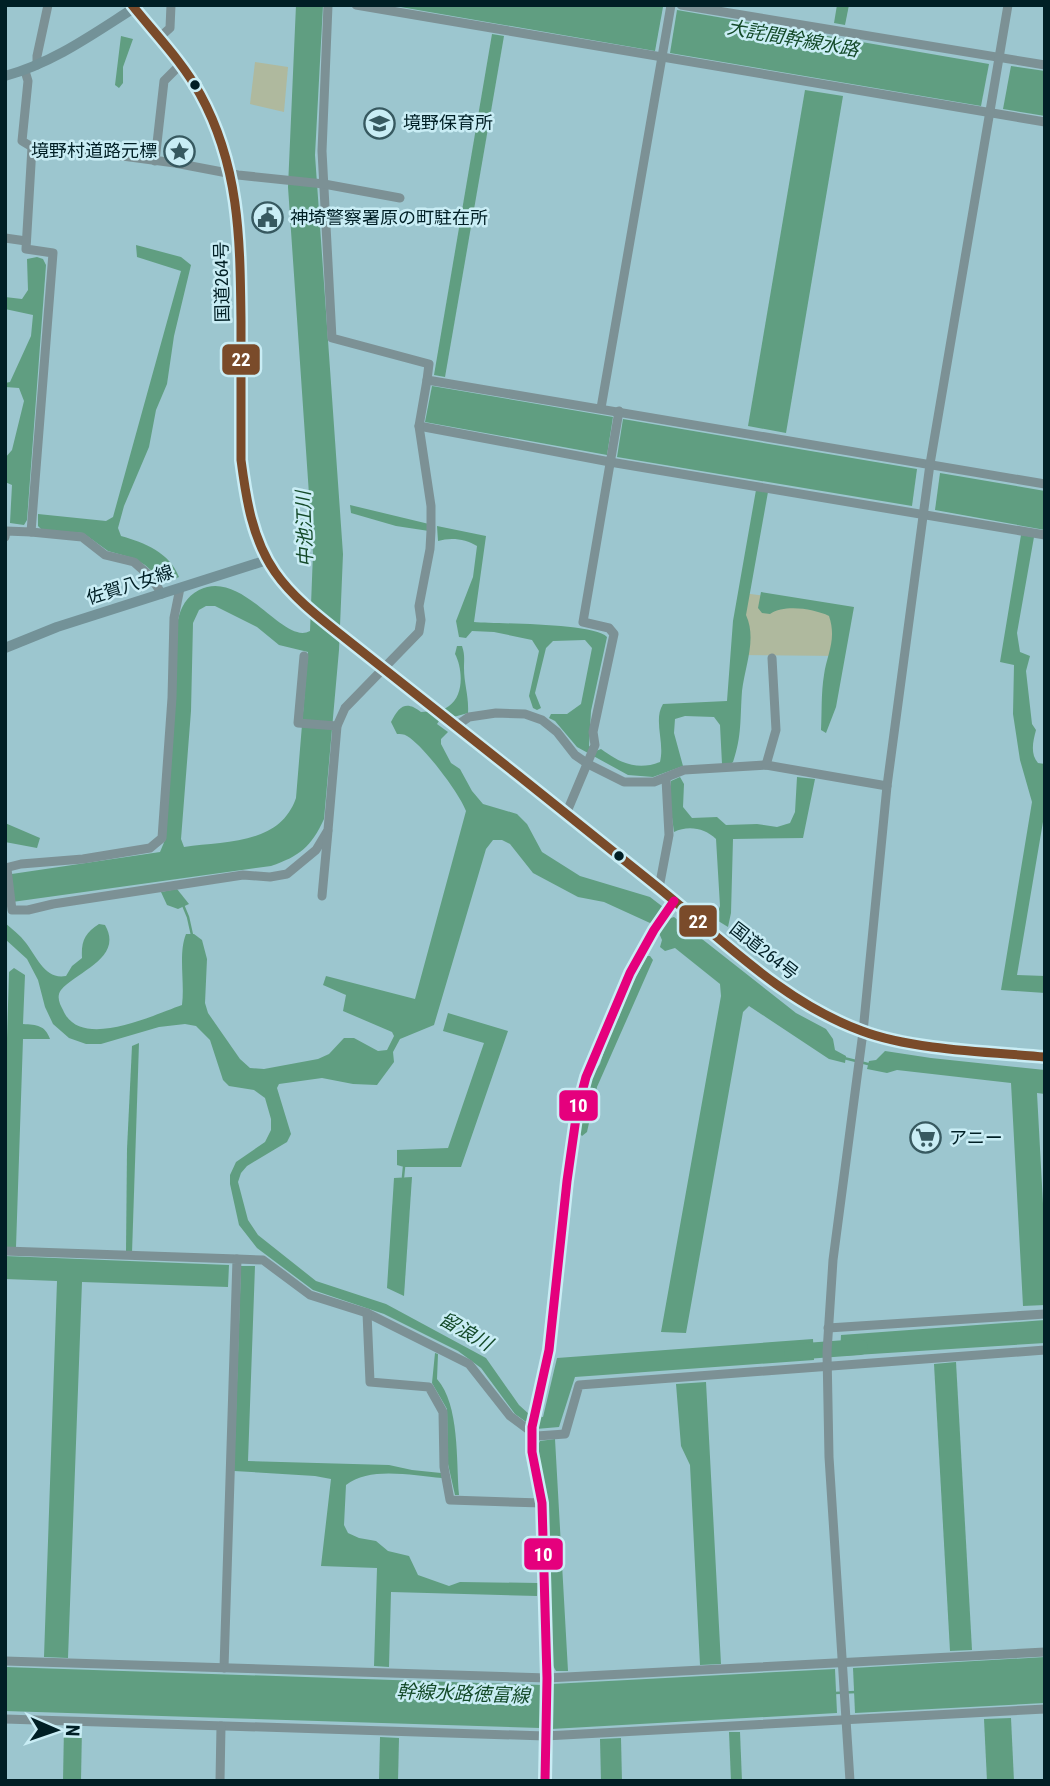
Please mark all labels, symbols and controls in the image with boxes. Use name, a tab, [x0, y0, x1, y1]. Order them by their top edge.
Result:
water label: 大詫間幹線水路	[725, 16, 862, 62]
unlabelled marker	[188, 78, 202, 92]
school or university icon: 境野保育所	[363, 106, 397, 140]
place label: 境野保育所	[403, 112, 493, 133]
place icon: 境野村道路元標	[163, 134, 197, 168]
place label: 境野村道路元標	[31, 140, 157, 161]
public building icon: 神埼警察署原の町駐在所	[250, 201, 284, 235]
place label: 神埼警察署原の町駐在所	[290, 207, 488, 228]
street label: 国道264号	[210, 241, 233, 323]
line badge: 22	[221, 343, 261, 376]
text: 22	[231, 348, 251, 371]
water label: 中池江川	[292, 489, 317, 567]
street label: 佐賀八女線	[84, 561, 176, 608]
unlabelled marker	[612, 849, 626, 863]
line badge: 22	[678, 904, 718, 938]
text: 22	[688, 910, 708, 933]
street label: 国道264号	[726, 917, 803, 984]
line badge: 10	[558, 1089, 599, 1122]
text: 10	[568, 1094, 588, 1117]
supermarket icon: アニー	[909, 1121, 943, 1155]
place label: アニー	[949, 1127, 1003, 1148]
water label: 留浪川	[435, 1307, 498, 1357]
line badge: 10	[523, 1537, 564, 1571]
text: 10	[533, 1543, 553, 1566]
water label: 幹線水路徳富線	[396, 1680, 532, 1707]
north arrow	[21, 1695, 91, 1765]
text: N	[61, 1724, 84, 1737]

